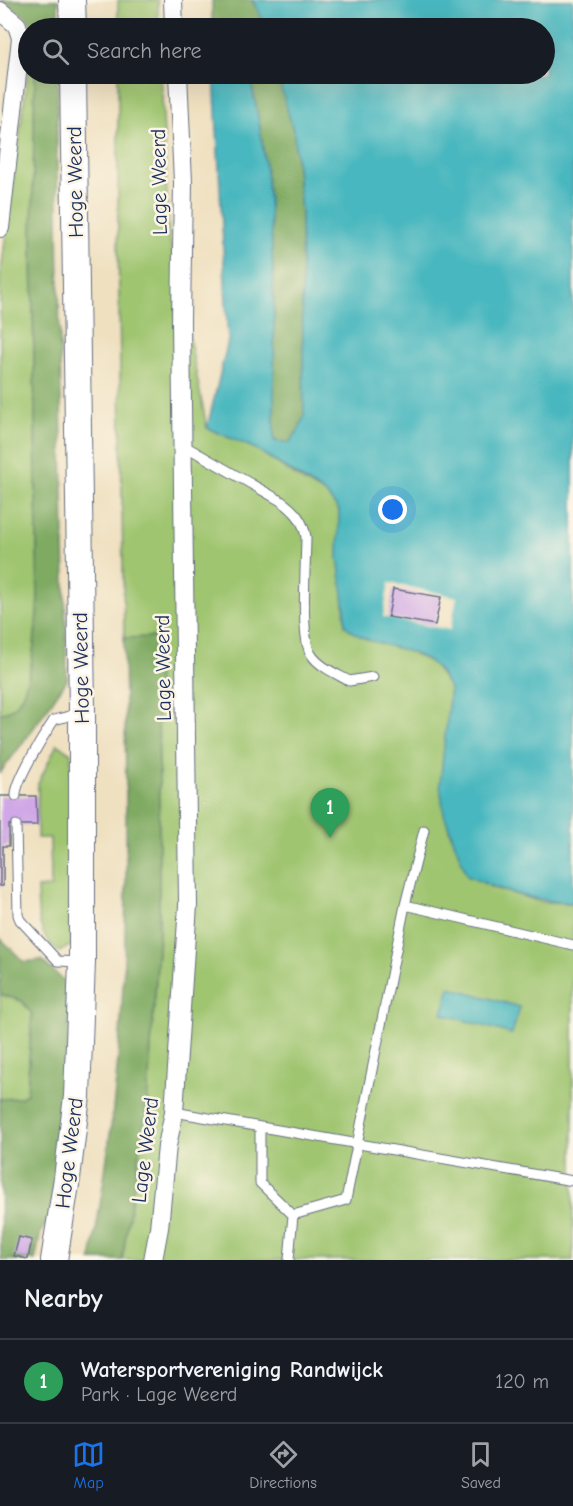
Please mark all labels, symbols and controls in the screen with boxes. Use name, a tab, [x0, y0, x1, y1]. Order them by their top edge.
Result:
search box	[18, 18, 555, 84]
icon: search	[39, 35, 72, 68]
text: Search here	[87, 38, 202, 64]
street label: Hoge Weerd	[62, 126, 88, 238]
street label: Lage Weerd	[146, 129, 172, 235]
your location	[378, 495, 407, 524]
street label: Hoge Weerd	[68, 612, 94, 724]
street label: Lage Weerd	[150, 615, 176, 721]
pin: 1	[310, 788, 350, 838]
street label: Hoge Weerd	[50, 1096, 88, 1210]
street label: Lage Weerd	[127, 1096, 163, 1204]
text: Nearby	[24, 1284, 103, 1314]
text: Watersportvereniging Randwijck	[81, 1357, 383, 1383]
text: 1	[40, 1370, 47, 1393]
text: 120 m	[495, 1370, 549, 1393]
text: Park · Lage Weerd	[81, 1383, 237, 1406]
tab: Map	[72, 1438, 105, 1492]
tab: Directions	[249, 1438, 317, 1492]
tab: Saved	[461, 1438, 501, 1492]

